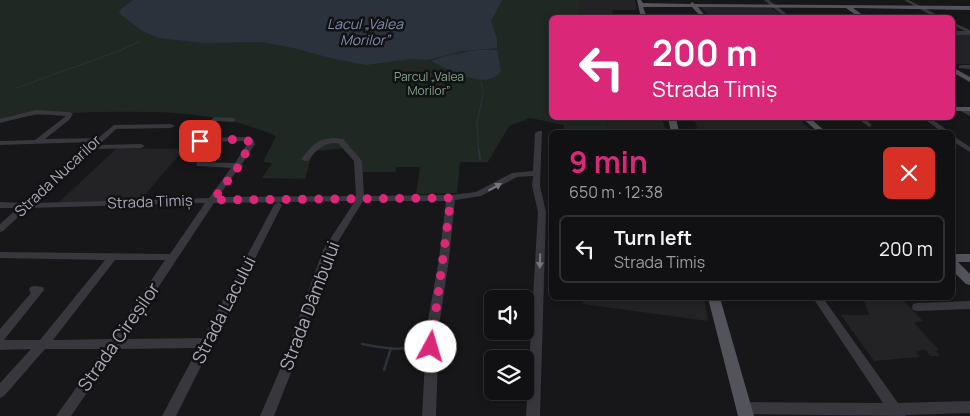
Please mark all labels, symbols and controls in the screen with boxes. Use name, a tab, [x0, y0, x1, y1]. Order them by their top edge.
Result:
water label: Lacul „Valea Morilor”	[327, 14, 404, 49]
text: 200 m	[652, 29, 757, 77]
icon: left	[569, 35, 634, 100]
park label: Parcul „Valea Morilor”	[394, 68, 464, 99]
text: Strada Timiș	[652, 74, 777, 104]
pin	[179, 120, 221, 162]
icon: arrive	[186, 127, 214, 155]
street label: Strada Nucarilor	[10, 130, 106, 221]
text: 9 min	[569, 141, 648, 182]
button: close	[883, 147, 935, 199]
text: 650 m · 12:38	[569, 181, 663, 203]
one-way arrow	[487, 183, 502, 191]
street label: Strada Timiș	[107, 190, 193, 213]
text: Turn left	[614, 225, 692, 251]
icon: left	[571, 235, 599, 263]
text: 200 m	[879, 236, 933, 262]
street label: Strada Dâmbului	[273, 238, 345, 374]
text: Strada Timiș	[614, 251, 705, 273]
street label: Strada Lacului	[186, 252, 261, 367]
one-way arrow	[536, 253, 544, 269]
street label: Strada Cireșilor	[72, 277, 165, 396]
map controls	[484, 290, 534, 400]
button: sound	[484, 290, 534, 340]
position arrow	[404, 320, 456, 372]
button: layers	[484, 350, 534, 400]

